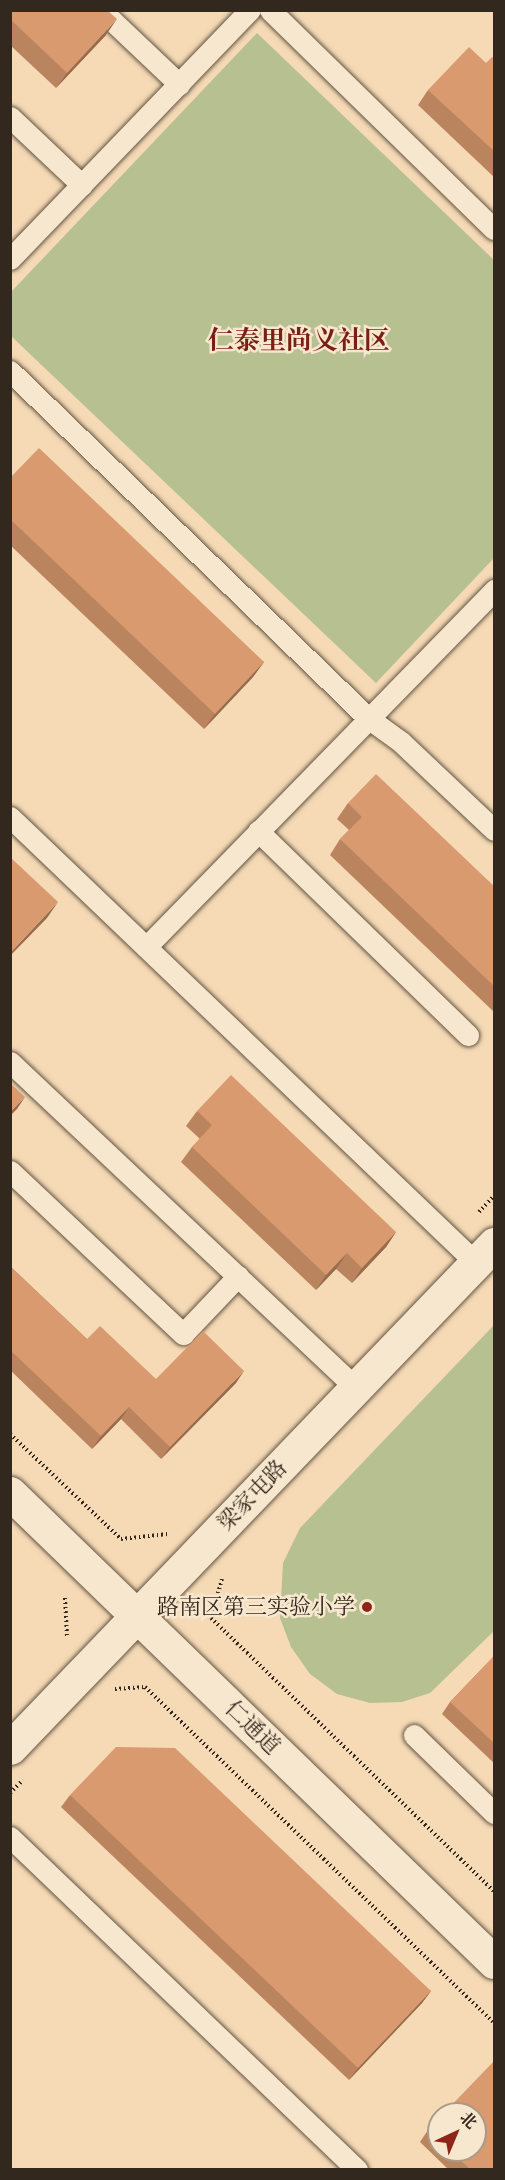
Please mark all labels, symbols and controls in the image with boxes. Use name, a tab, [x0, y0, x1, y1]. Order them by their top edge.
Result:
district label: 仁泰里尚义社区	[208, 325, 390, 357]
street label: 梁家屯路	[212, 1454, 292, 1536]
place label: 路南区第三实验小学	[157, 1594, 355, 1620]
marker: 路南区第三实验小学	[360, 1600, 374, 1614]
street label: 仁通道	[220, 1695, 286, 1759]
north arrow	[427, 2102, 487, 2162]
text: 北	[456, 2108, 481, 2133]

